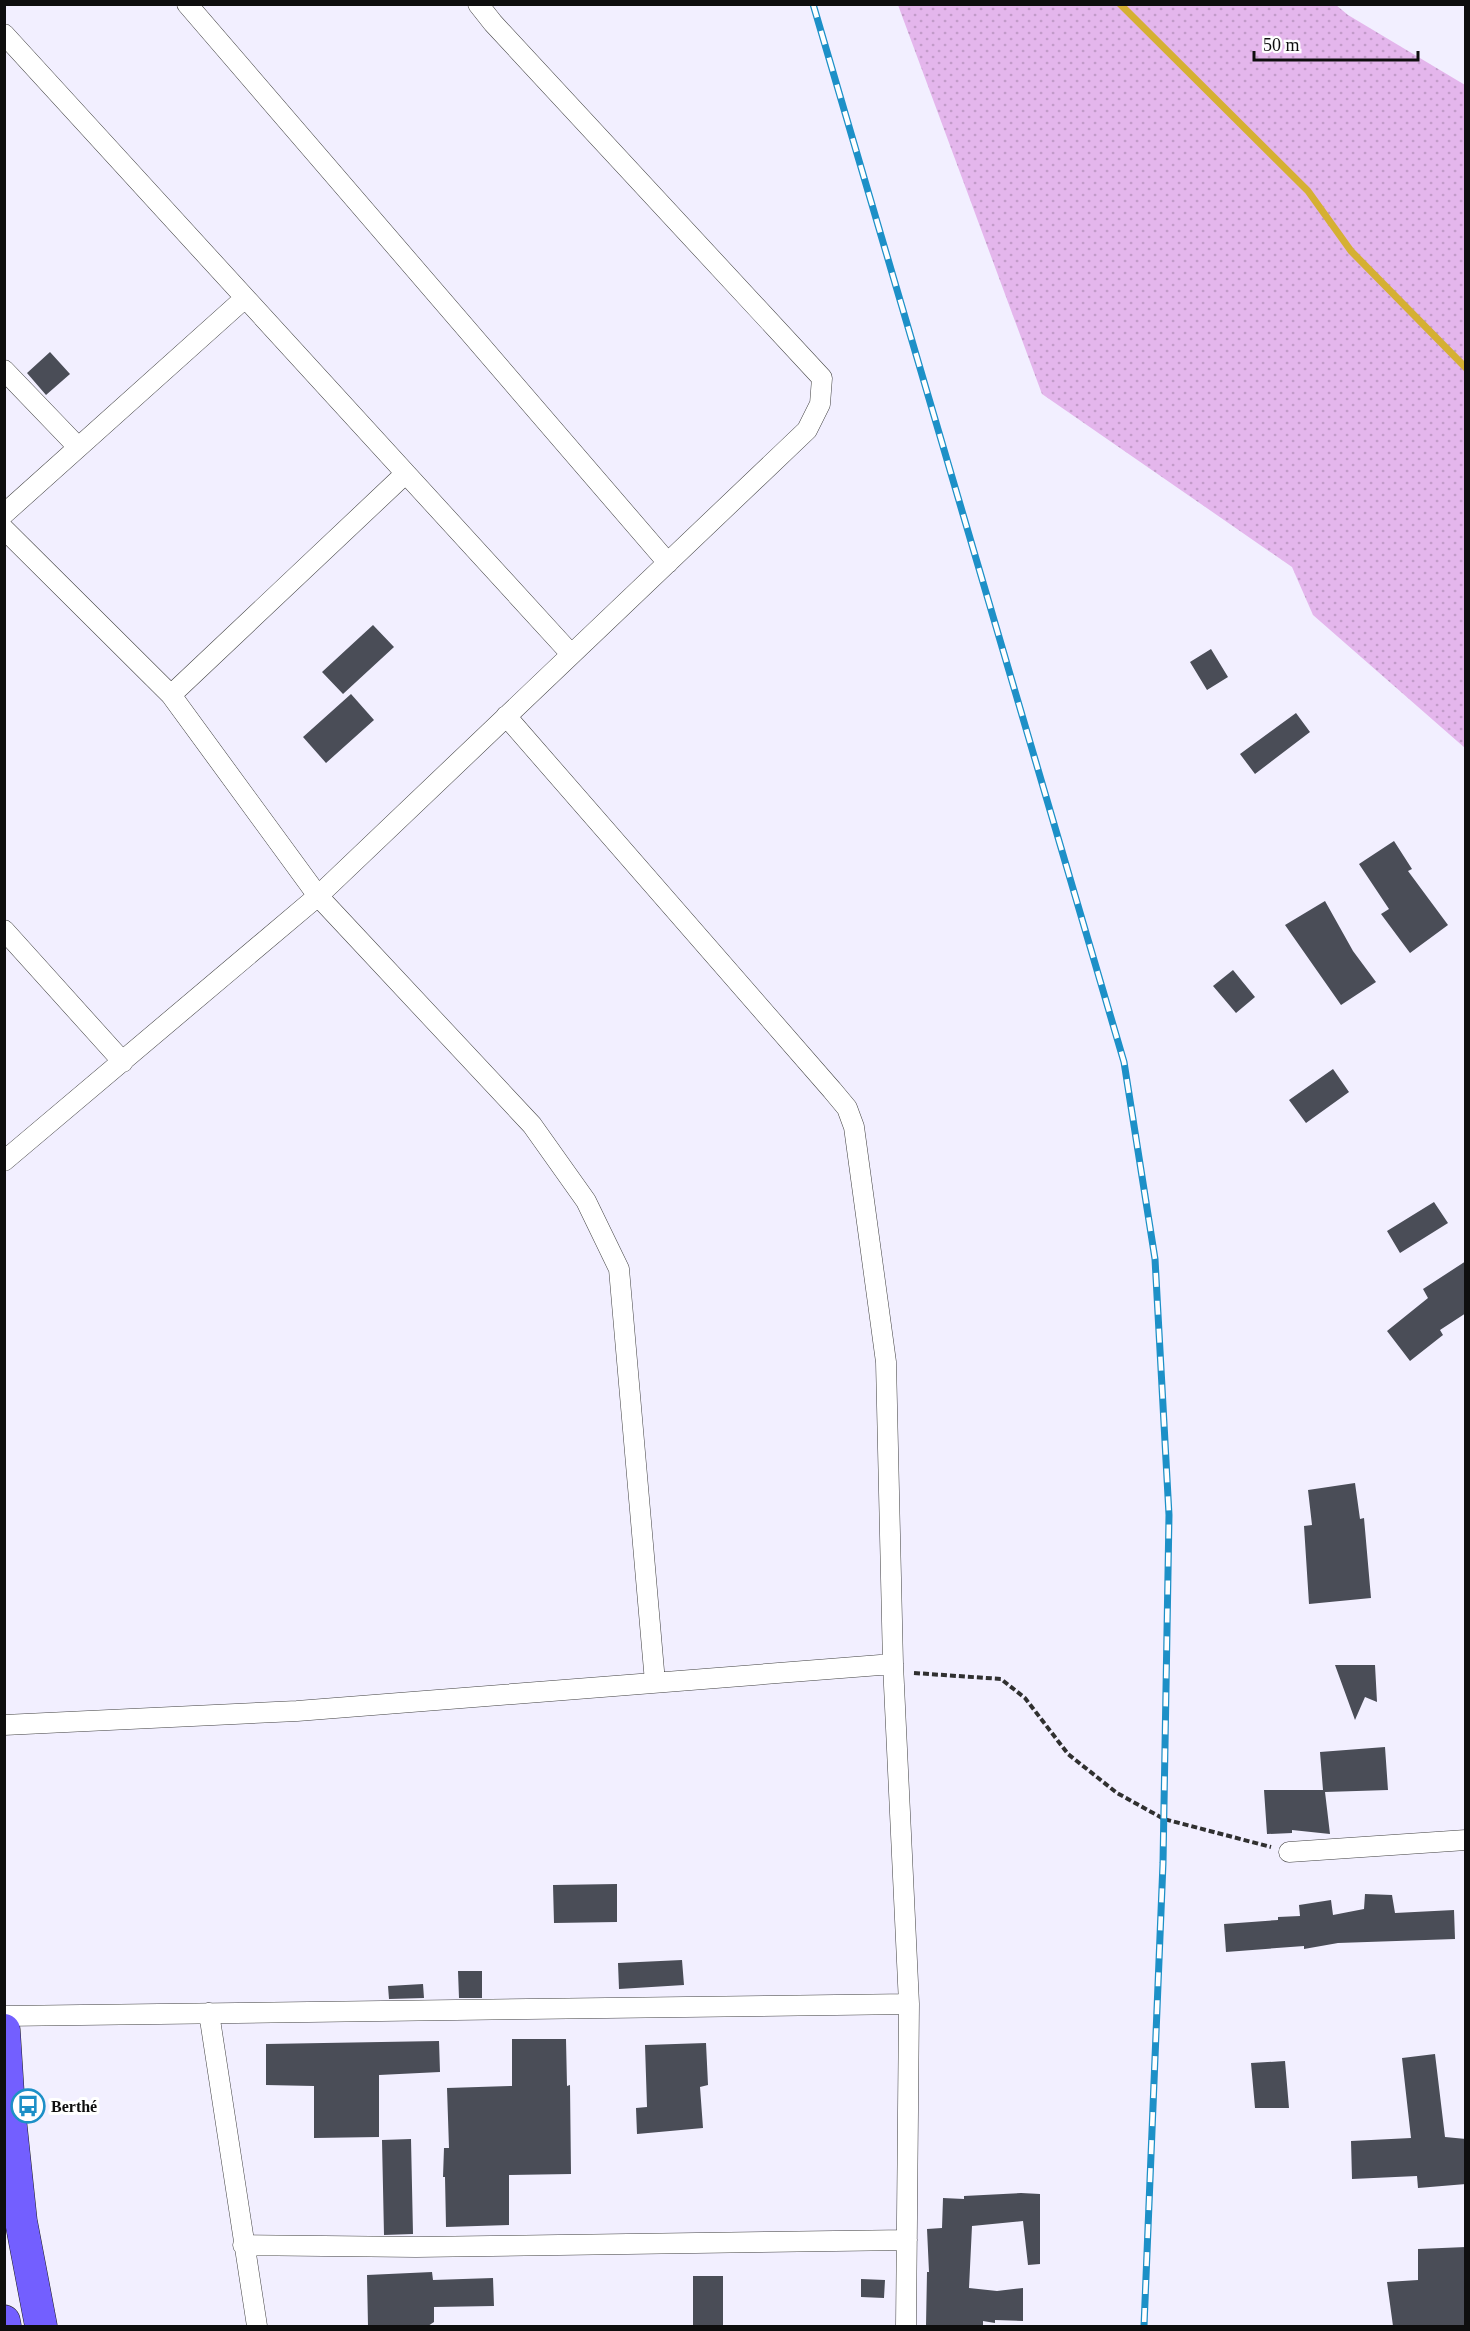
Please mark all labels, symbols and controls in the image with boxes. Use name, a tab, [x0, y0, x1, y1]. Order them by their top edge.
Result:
scale bar	[1254, 24, 1418, 62]
text: 50 m	[1263, 35, 1300, 55]
bus stop icon: Berthé	[10, 2088, 46, 2124]
place label: Berthé	[51, 2098, 97, 2115]

